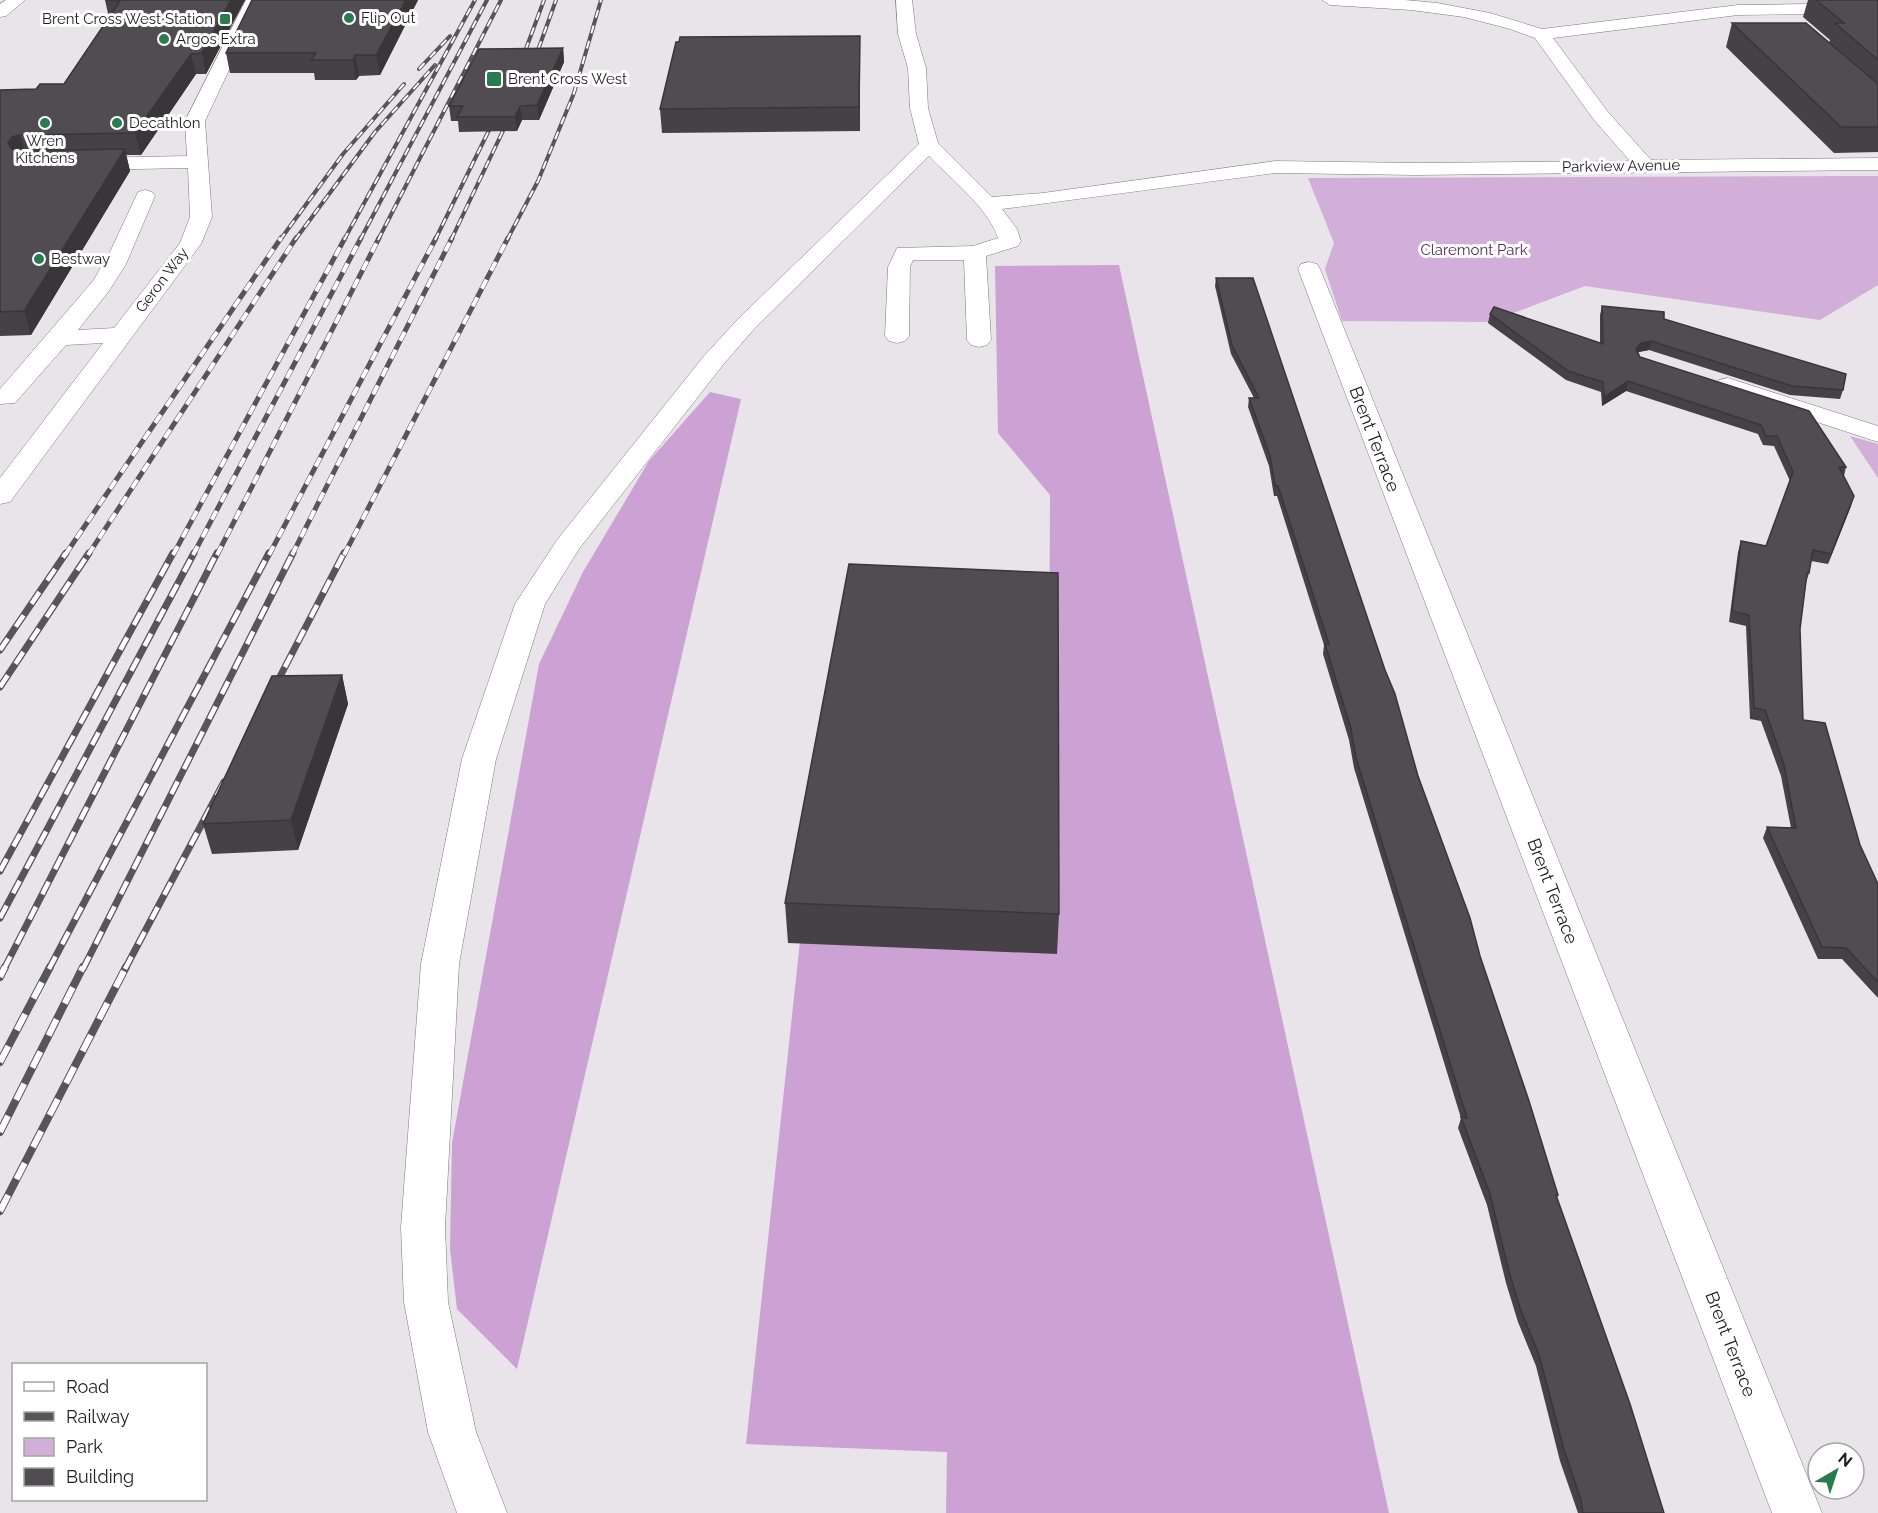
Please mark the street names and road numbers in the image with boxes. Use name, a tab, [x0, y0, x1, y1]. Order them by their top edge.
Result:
street label: Parkview Avenue	[1562, 156, 1680, 176]
street label: Geron Way	[132, 244, 192, 316]
street label: Brent Terrace	[1345, 383, 1405, 495]
street label: Brent Terrace	[1523, 835, 1583, 947]
street label: Brent Terrace	[1701, 1288, 1761, 1400]

